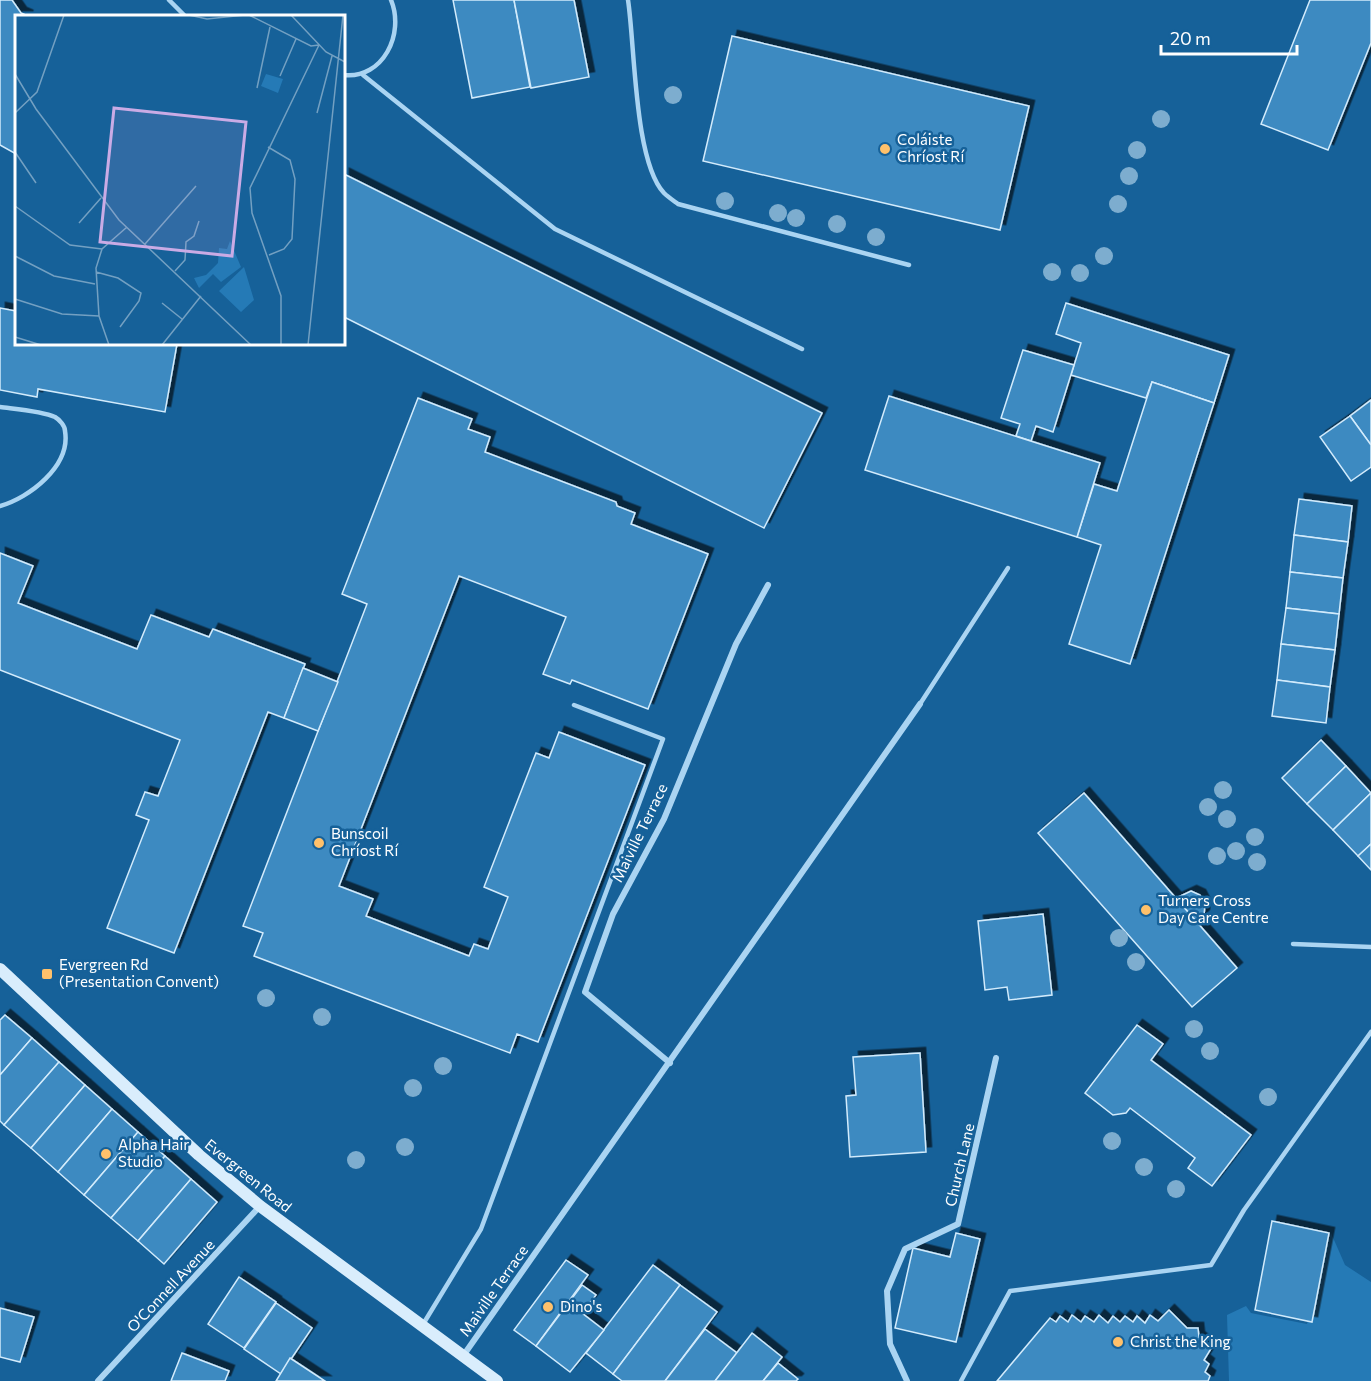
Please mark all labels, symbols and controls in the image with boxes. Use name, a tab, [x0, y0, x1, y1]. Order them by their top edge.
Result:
inset map	[15, 15, 345, 345]
scale bar	[1161, 18, 1298, 56]
text: 20 m	[1170, 27, 1211, 49]
place label: Coláiste Chríost Rí	[897, 130, 965, 165]
marker: Coláiste Chríost Rí	[878, 142, 892, 156]
street label: Maiville Terrace	[608, 780, 671, 885]
place label: Bunscoil Chríost Rí	[331, 824, 399, 859]
marker: Bunscoil Chríost Rí	[312, 836, 326, 850]
place label: Turners Cross Day Care Centre	[1158, 891, 1269, 926]
marker: Turners Cross Day Care Centre	[1139, 903, 1153, 917]
place label: Evergreen Rd (Presentation Convent)	[59, 955, 219, 990]
marker: Evergreen Rd (Presentation Convent)	[40, 967, 54, 981]
street label: Church Lane	[941, 1121, 977, 1208]
place label: Alpha Hair Studio	[118, 1135, 189, 1170]
street label: Evergreen Road	[202, 1135, 296, 1216]
marker: Alpha Hair Studio	[99, 1147, 113, 1161]
street label: O'Connell Avenue	[123, 1235, 218, 1335]
street label: Maiville Terrace	[455, 1241, 531, 1340]
place label: Dino's	[560, 1297, 602, 1315]
marker: Dino's	[541, 1300, 555, 1314]
place label: Christ the King	[1130, 1332, 1231, 1350]
marker: Christ the King	[1111, 1335, 1125, 1349]

